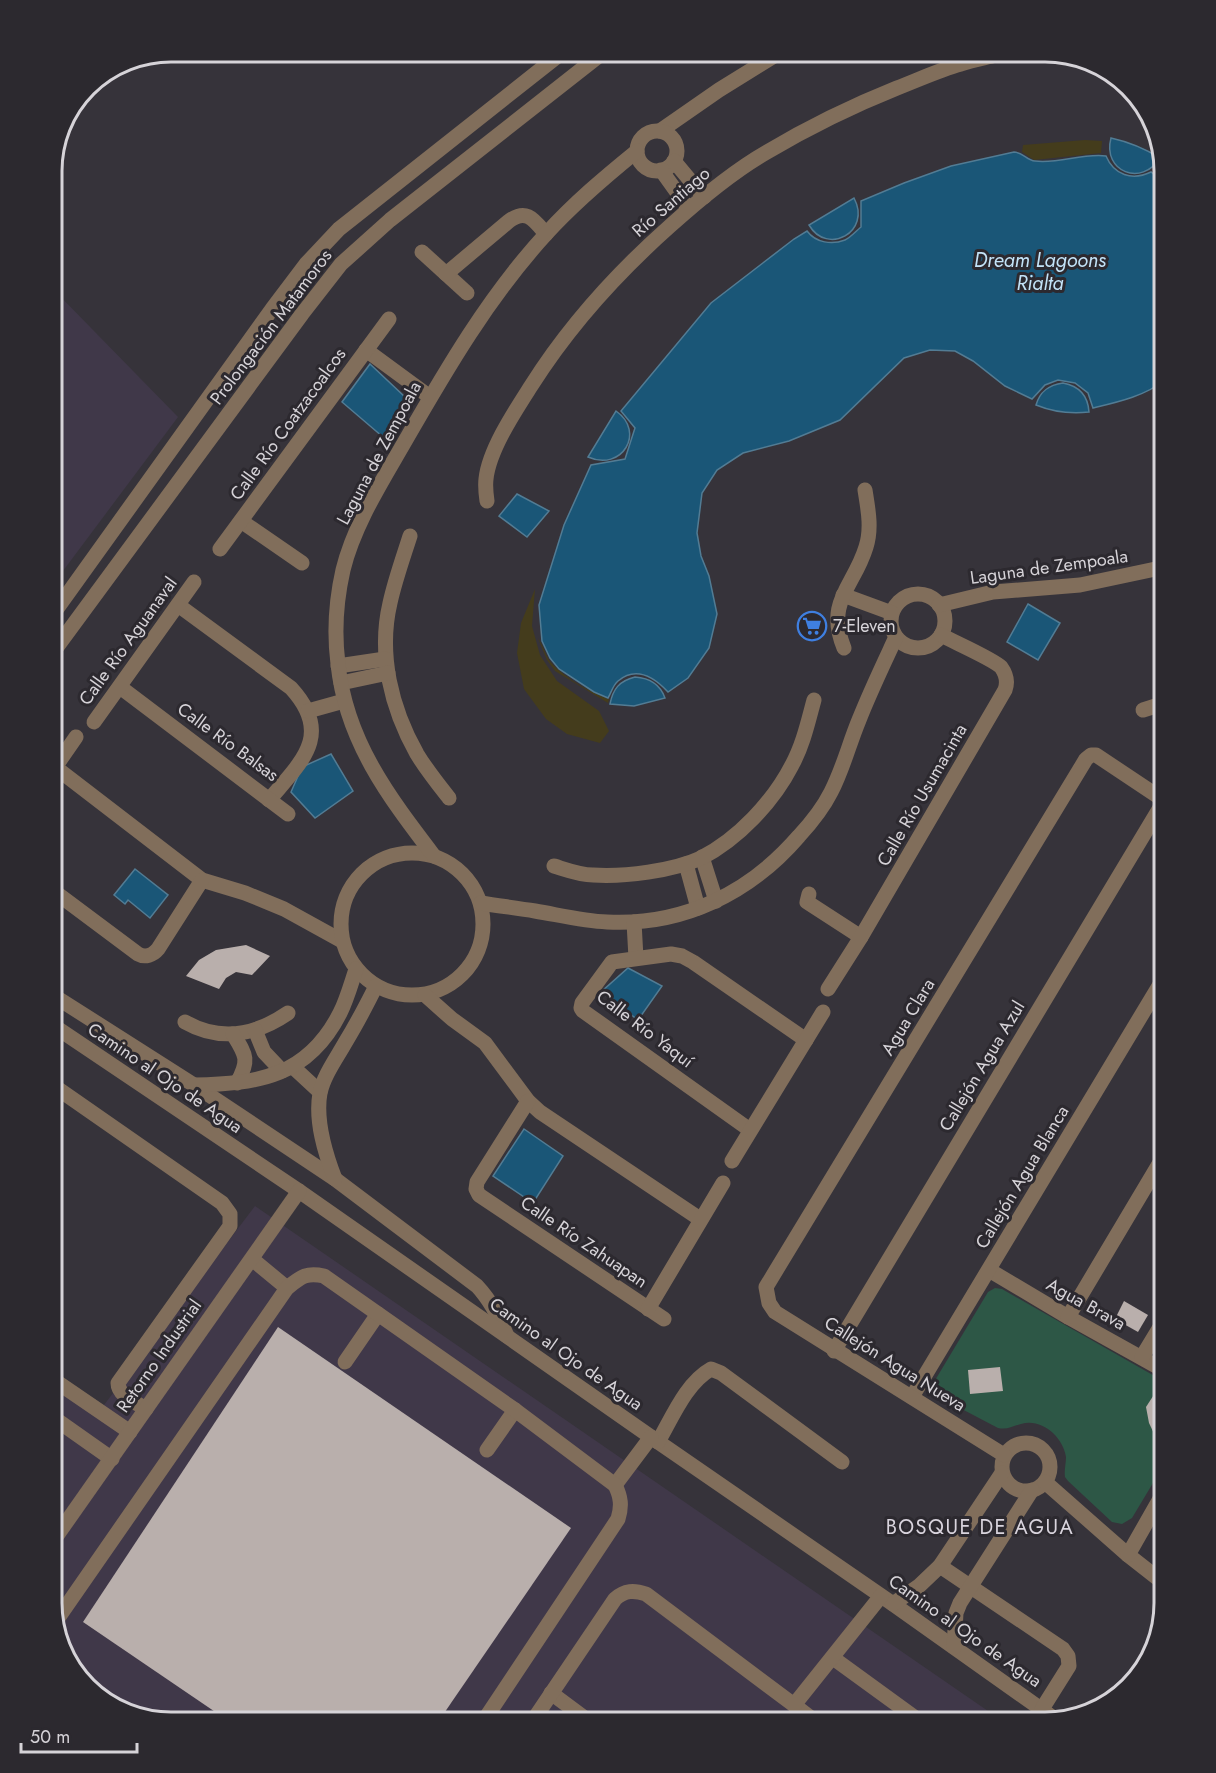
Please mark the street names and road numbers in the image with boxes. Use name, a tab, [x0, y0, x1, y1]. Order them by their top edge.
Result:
street label: Río Santiago	[626, 161, 716, 243]
street label: Prolongación Matamoros	[204, 244, 338, 410]
street label: Calle Río Coatzacoalcos	[224, 342, 352, 506]
street label: Laguna de Zempoala	[330, 377, 428, 529]
street label: Laguna de Zempoala	[968, 543, 1130, 591]
street label: Calle Río Aguanaval	[73, 572, 183, 710]
street label: Calle Río Balsas	[172, 696, 284, 788]
street label: Calle Río Usumacinta	[871, 719, 973, 871]
street label: Agua Clara	[875, 974, 941, 1060]
street label: Calle Río Yaquí	[591, 984, 700, 1075]
street label: Callejón Agua Azul	[933, 996, 1031, 1136]
street label: Camino al Ojo de Agua	[82, 1016, 248, 1140]
street label: Callejón Agua Blanca	[969, 1100, 1075, 1254]
street label: Calle Río Zahuapan	[515, 1190, 653, 1294]
street label: Agua Brava	[1042, 1272, 1130, 1336]
street label: Camino al Ojo de Agua	[484, 1291, 648, 1417]
street label: Retorno Industrial	[110, 1294, 208, 1418]
street label: Callejón Agua Nueva	[819, 1310, 971, 1418]
street label: Camino al Ojo de Agua	[883, 1568, 1047, 1694]

